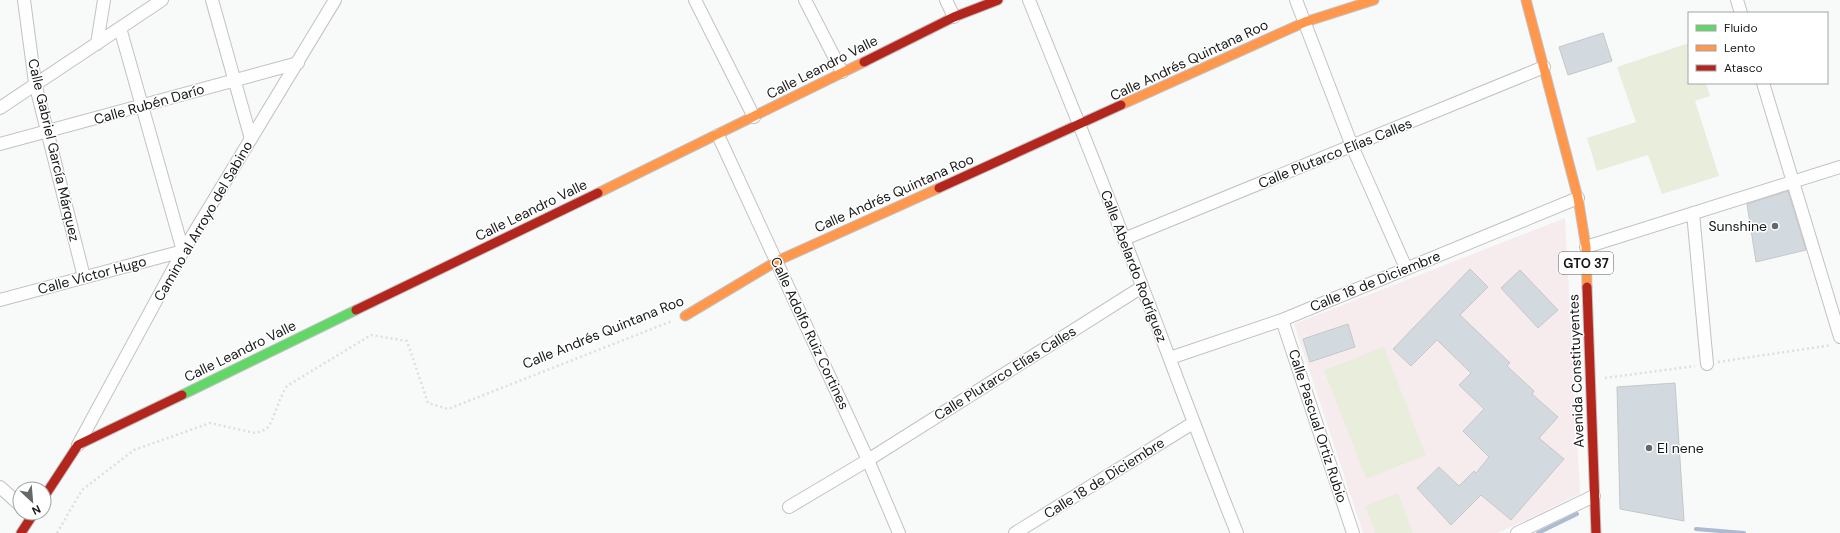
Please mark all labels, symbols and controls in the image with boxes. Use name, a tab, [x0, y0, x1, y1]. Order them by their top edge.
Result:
legend	[1688, 12, 1828, 84]
street label: Calle Andrés Quintana Roo	[1107, 15, 1271, 105]
text: Fluido	[1724, 20, 1758, 36]
street label: Calle Leandro Valle	[763, 31, 881, 103]
text: Lento	[1724, 40, 1755, 56]
street label: Calle Gabriel García Márquez	[24, 57, 84, 243]
text: Atasco	[1724, 60, 1763, 76]
street label: Calle Rubén Darío	[92, 80, 206, 128]
street label: Calle Plutarco Elías Calles	[1255, 114, 1415, 192]
street label: Camino al Arroyo del Sabino	[150, 138, 256, 304]
street label: Calle Andrés Quintana Roo	[812, 150, 976, 236]
street label: Calle Leandro Valle	[472, 175, 590, 245]
street label: Calle Abelardo Rodríguez	[1097, 187, 1171, 345]
place label: Sunshine	[1708, 217, 1767, 235]
marker: Sunshine	[1770, 221, 1780, 231]
street label: Calle 18 de Diciembre	[1307, 247, 1443, 315]
street label: Calle Víctor Hugo	[36, 252, 148, 298]
road number: GTO 37	[1559, 252, 1613, 274]
street label: Calle Adolfo Ruiz Cortines	[767, 254, 853, 412]
street label: Calle Andrés Quintana Roo	[520, 291, 686, 373]
street label: Avenida Constituyentes	[1564, 294, 1588, 448]
street label: Calle Leandro Valle	[181, 316, 299, 386]
street label: Calle Plutarco Elías Calles	[931, 322, 1079, 424]
street label: Calle Pascual Ortiz Rubio	[1285, 347, 1351, 505]
street label: Calle 18 de Diciembre	[1040, 434, 1168, 522]
place label: El nene	[1657, 439, 1704, 457]
marker: El nene	[1644, 443, 1654, 453]
north arrow	[12, 481, 52, 521]
text: N	[30, 502, 43, 518]

